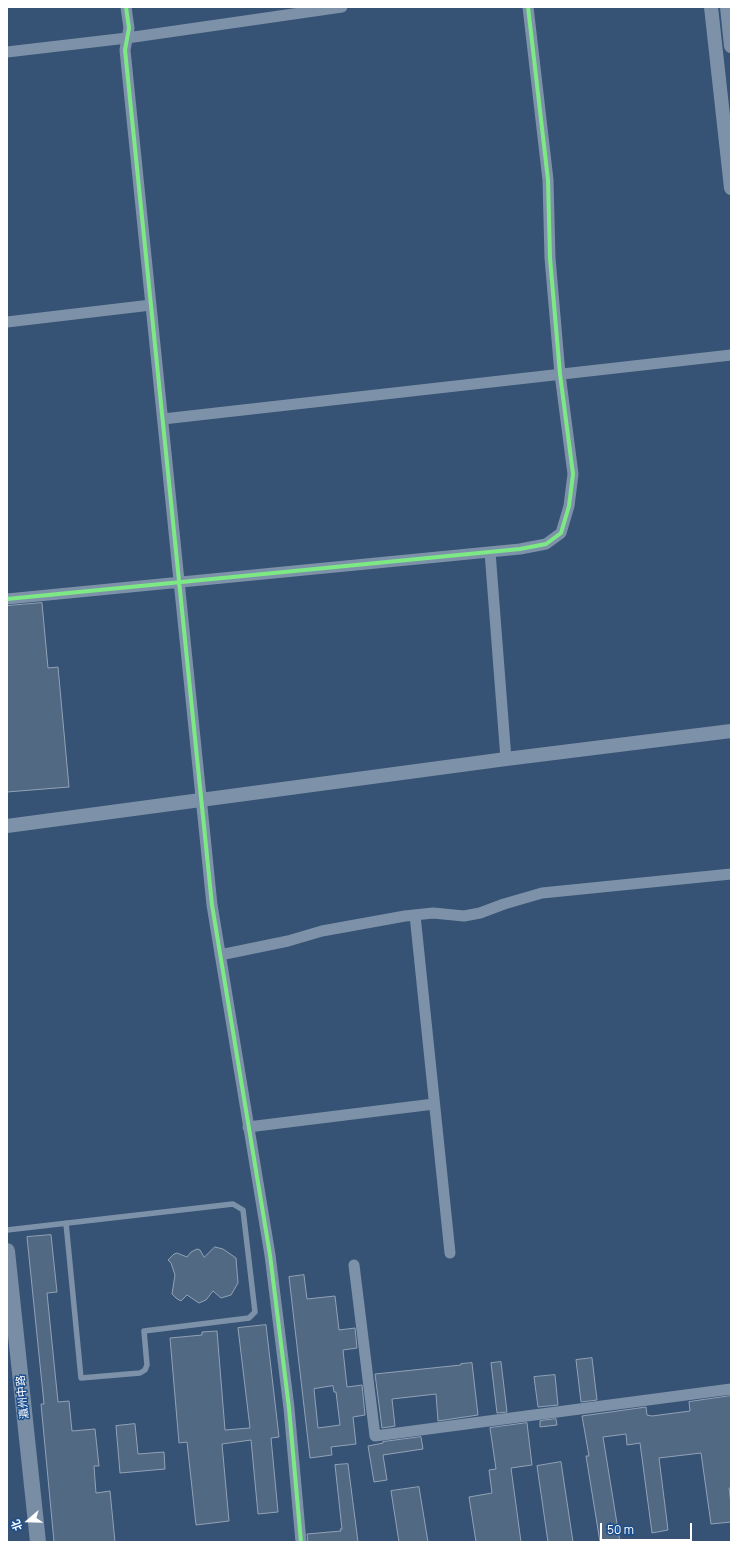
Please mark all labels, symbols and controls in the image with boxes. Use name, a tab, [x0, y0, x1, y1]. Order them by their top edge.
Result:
street label: 瀛州中路	[14, 1374, 32, 1420]
north arrow	[8, 1501, 48, 1541]
scale bar	[602, 1515, 694, 1541]
text: 北	[7, 1518, 25, 1533]
text: 50 m	[607, 1521, 634, 1538]

